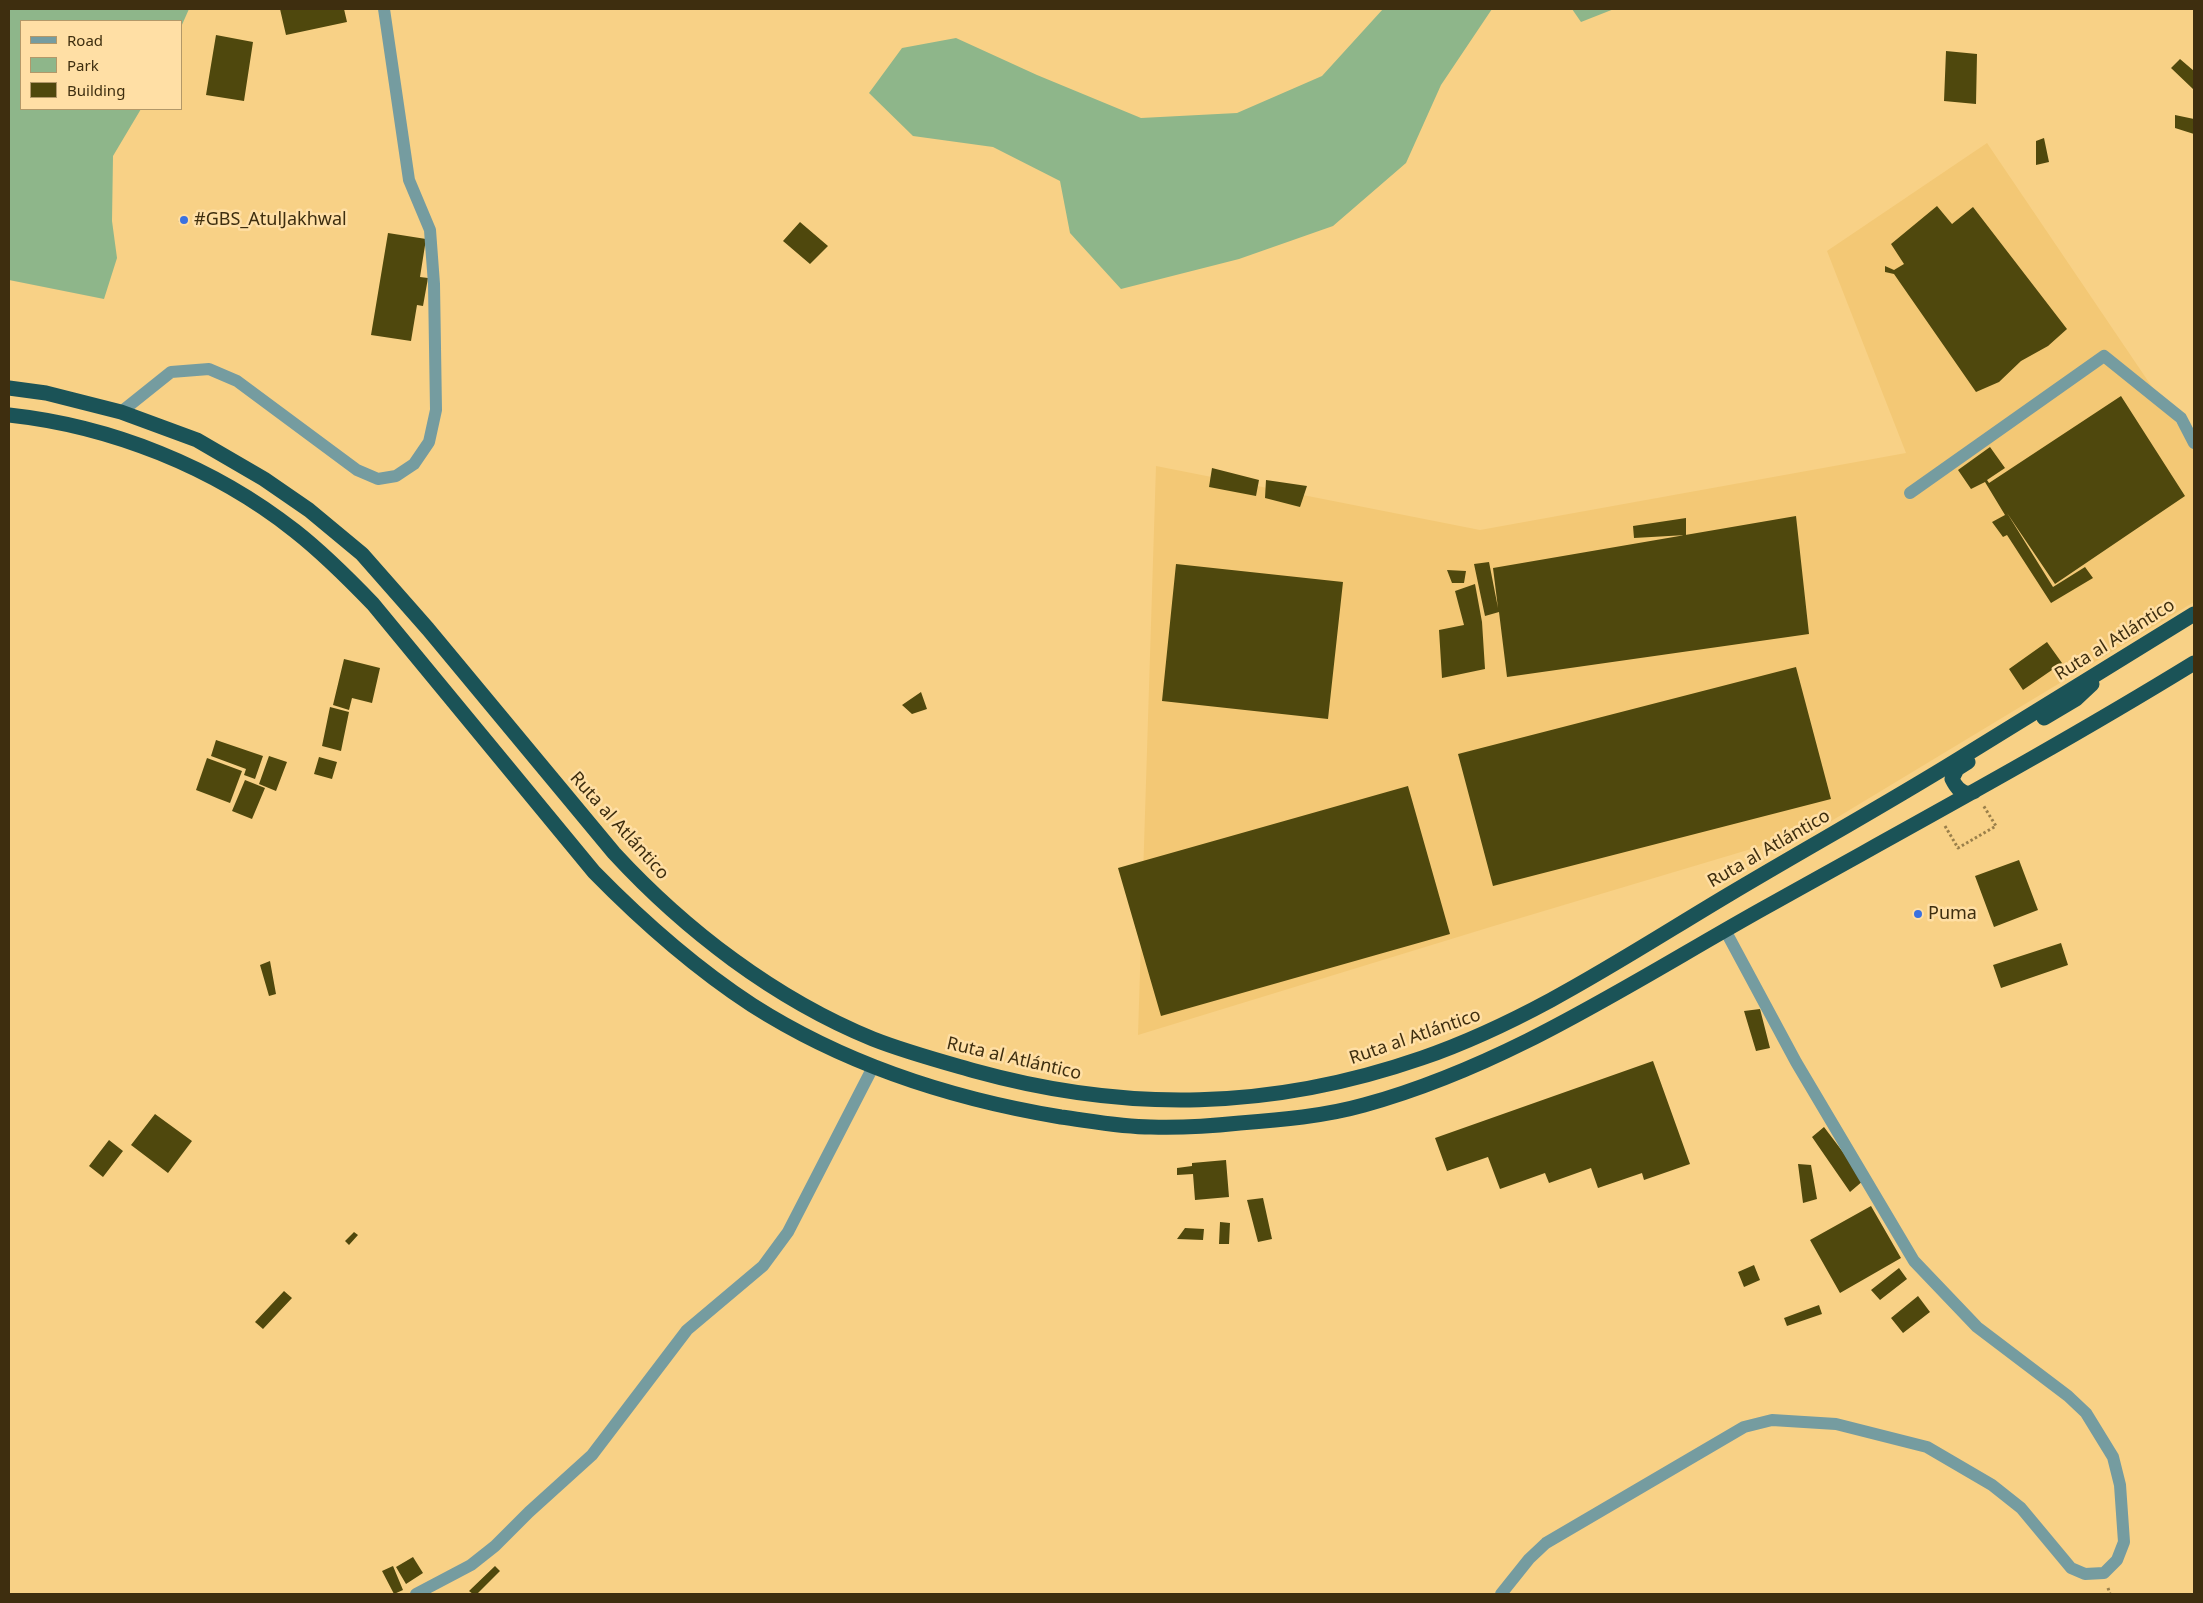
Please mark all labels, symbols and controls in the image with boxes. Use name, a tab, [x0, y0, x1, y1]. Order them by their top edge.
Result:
legend	[20, 20, 182, 110]
text: Road	[67, 30, 103, 50]
text: Park	[67, 55, 99, 75]
text: Building	[67, 80, 125, 100]
place label: #GBS_AtulJakhwal	[194, 209, 347, 231]
marker: #GBS_AtulJakhwal	[178, 214, 190, 226]
street label: Ruta al Atlántico	[2051, 594, 2179, 686]
street label: Ruta al Atlántico	[565, 768, 673, 884]
street label: Ruta al Atlántico	[1704, 805, 1834, 893]
place label: Puma	[1928, 903, 1977, 925]
marker: Puma	[1912, 908, 1924, 920]
street label: Ruta al Atlántico	[1346, 1004, 1484, 1070]
street label: Ruta al Atlántico	[945, 1033, 1083, 1085]

